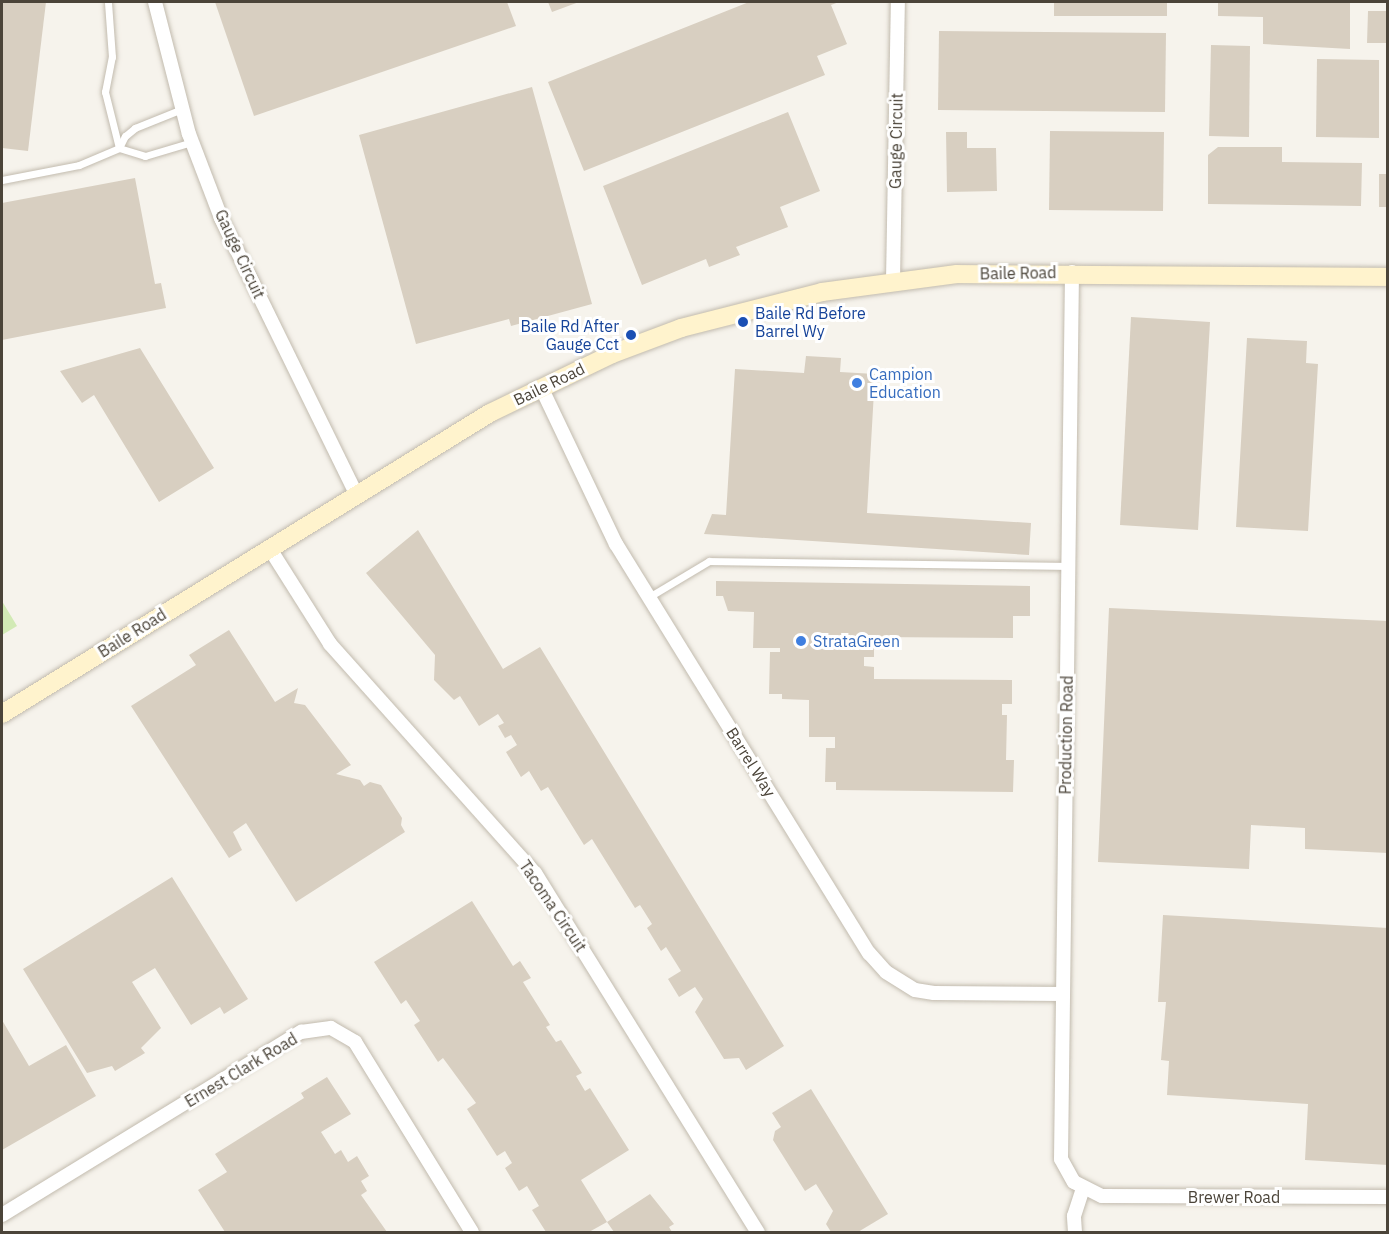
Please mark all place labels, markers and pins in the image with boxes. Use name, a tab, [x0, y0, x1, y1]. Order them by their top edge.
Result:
place label: Baile Rd Before Barrel Wy	[755, 303, 866, 341]
marker: Baile Rd Before Barrel Wy	[736, 315, 750, 329]
place label: Baile Rd After Gauge Cct	[520, 316, 619, 354]
marker: Baile Rd After Gauge Cct	[624, 328, 638, 342]
place label: Campion Education	[869, 364, 941, 402]
marker: Campion Education	[850, 376, 864, 390]
place label: StrataGreen	[813, 631, 900, 651]
marker: StrataGreen	[794, 634, 808, 648]

